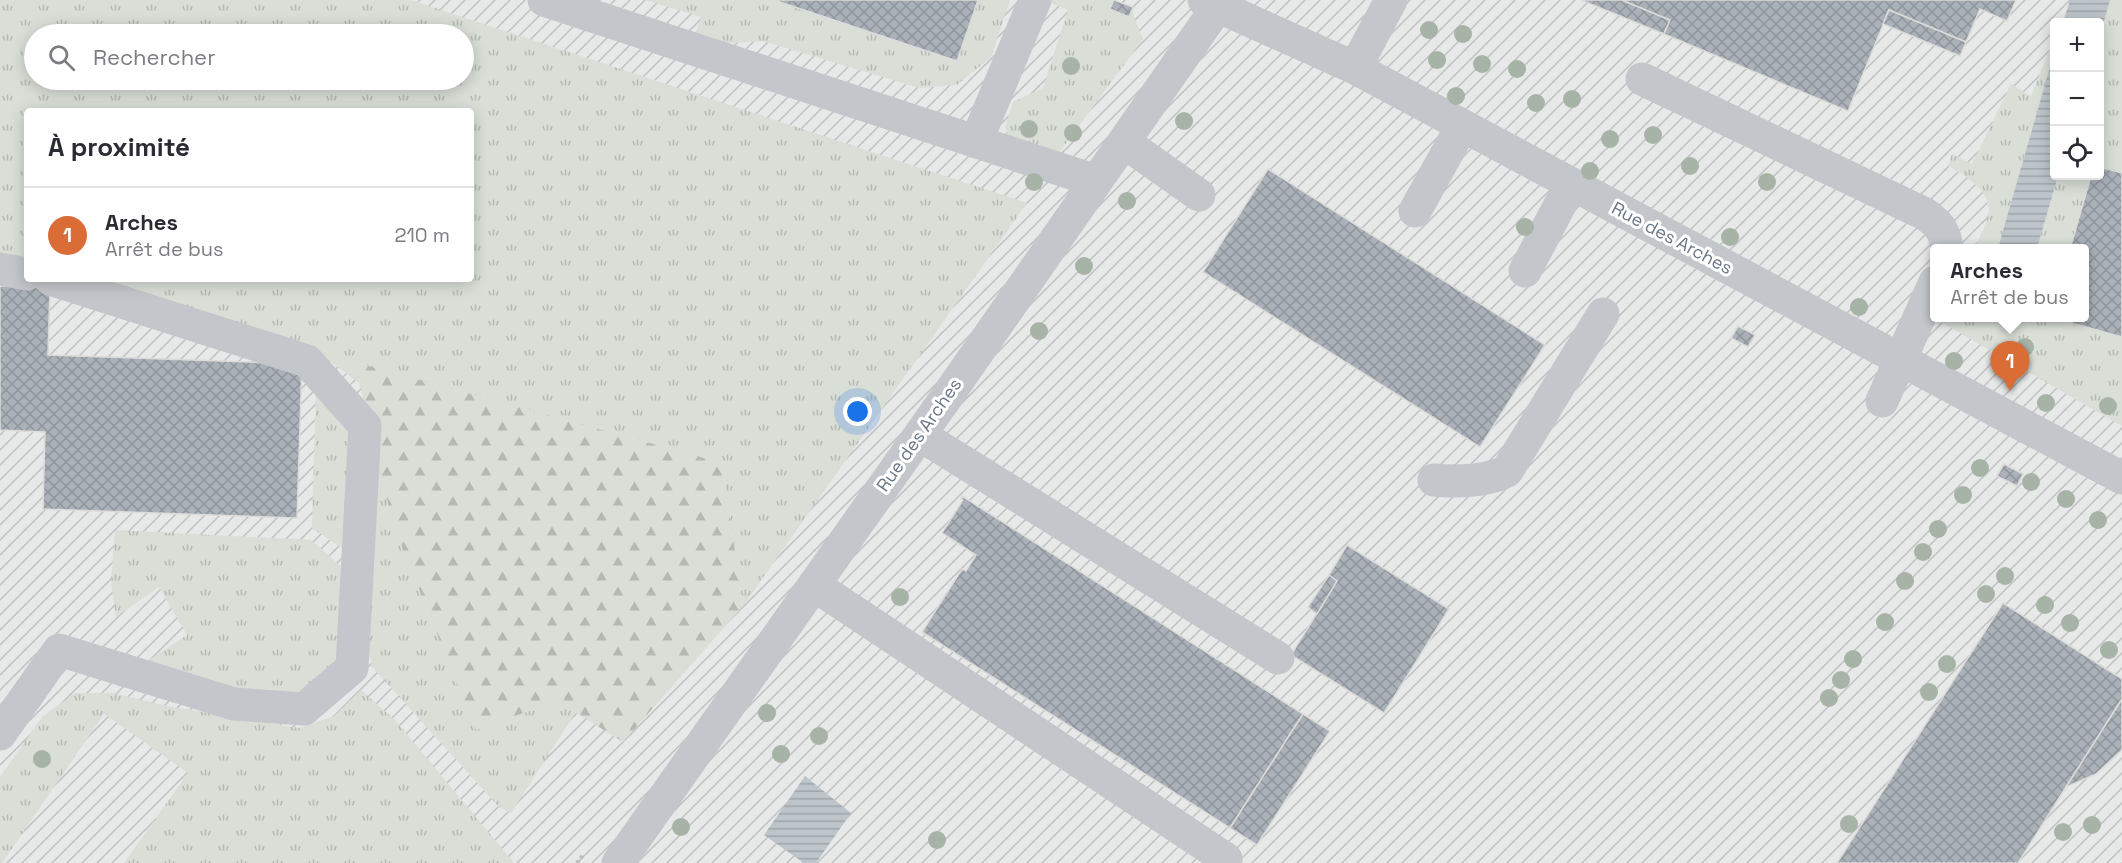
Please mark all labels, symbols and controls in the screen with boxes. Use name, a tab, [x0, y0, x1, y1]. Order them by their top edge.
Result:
map controls	[2050, 18, 2104, 180]
button: +	[2050, 18, 2104, 72]
search box	[24, 24, 474, 90]
icon: search	[45, 41, 78, 74]
text: Rechercher	[93, 43, 215, 71]
button: −	[2050, 72, 2104, 126]
button: locate	[2050, 126, 2104, 180]
text: À proximité	[48, 130, 190, 164]
street label: Rue des Arches	[1608, 196, 1737, 279]
text: Arches	[105, 208, 178, 236]
text: 1	[63, 222, 72, 248]
text: 210 m	[394, 222, 450, 248]
text: Arrêt de bus	[105, 236, 224, 262]
popup	[1930, 244, 2089, 322]
text: Arches	[1950, 256, 2023, 284]
text: Arrêt de bus	[1950, 284, 2069, 310]
pin: 1	[1990, 342, 2030, 391]
street label: Rue des Arches	[871, 373, 966, 496]
your location	[843, 397, 872, 426]

